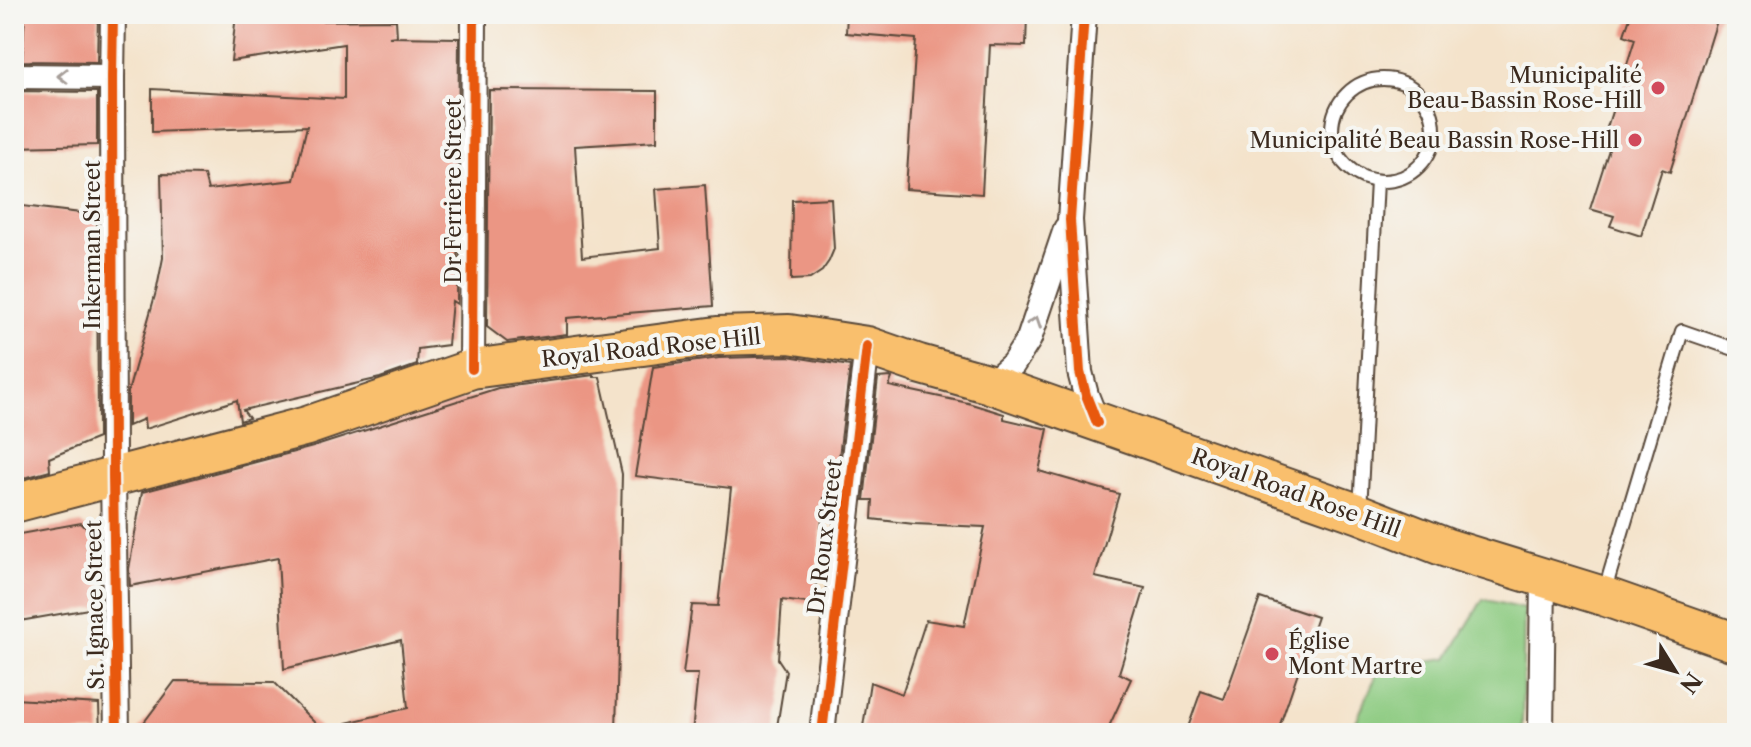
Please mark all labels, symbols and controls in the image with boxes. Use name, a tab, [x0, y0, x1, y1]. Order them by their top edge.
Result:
place label: Municipalité Beau-Bassin Rose-Hill	[1407, 62, 1642, 114]
one-way arrow	[56, 67, 69, 85]
marker: Municipalité Beau-Bassin Rose-Hill	[1649, 79, 1667, 97]
street label: Dr Ferriere Street	[440, 98, 467, 284]
place label: Municipalité Beau Bassin Rose-Hill	[1250, 127, 1619, 154]
marker: Municipalité Beau Bassin Rose-Hill	[1626, 131, 1644, 149]
street label: Inkerman Street	[79, 160, 106, 330]
one-way arrow	[1026, 316, 1042, 329]
street label: Royal Road Rose Hill	[540, 323, 763, 373]
street label: Royal Road Rose Hill	[1188, 443, 1405, 544]
street label: Dr Roux Street	[802, 458, 848, 616]
street label: St. Ignace Street	[80, 520, 110, 690]
place label: Église Mont Martre	[1288, 627, 1423, 680]
north arrow	[1635, 631, 1715, 711]
marker: Église Mont Martre	[1263, 645, 1281, 663]
text: N	[1674, 667, 1707, 698]

